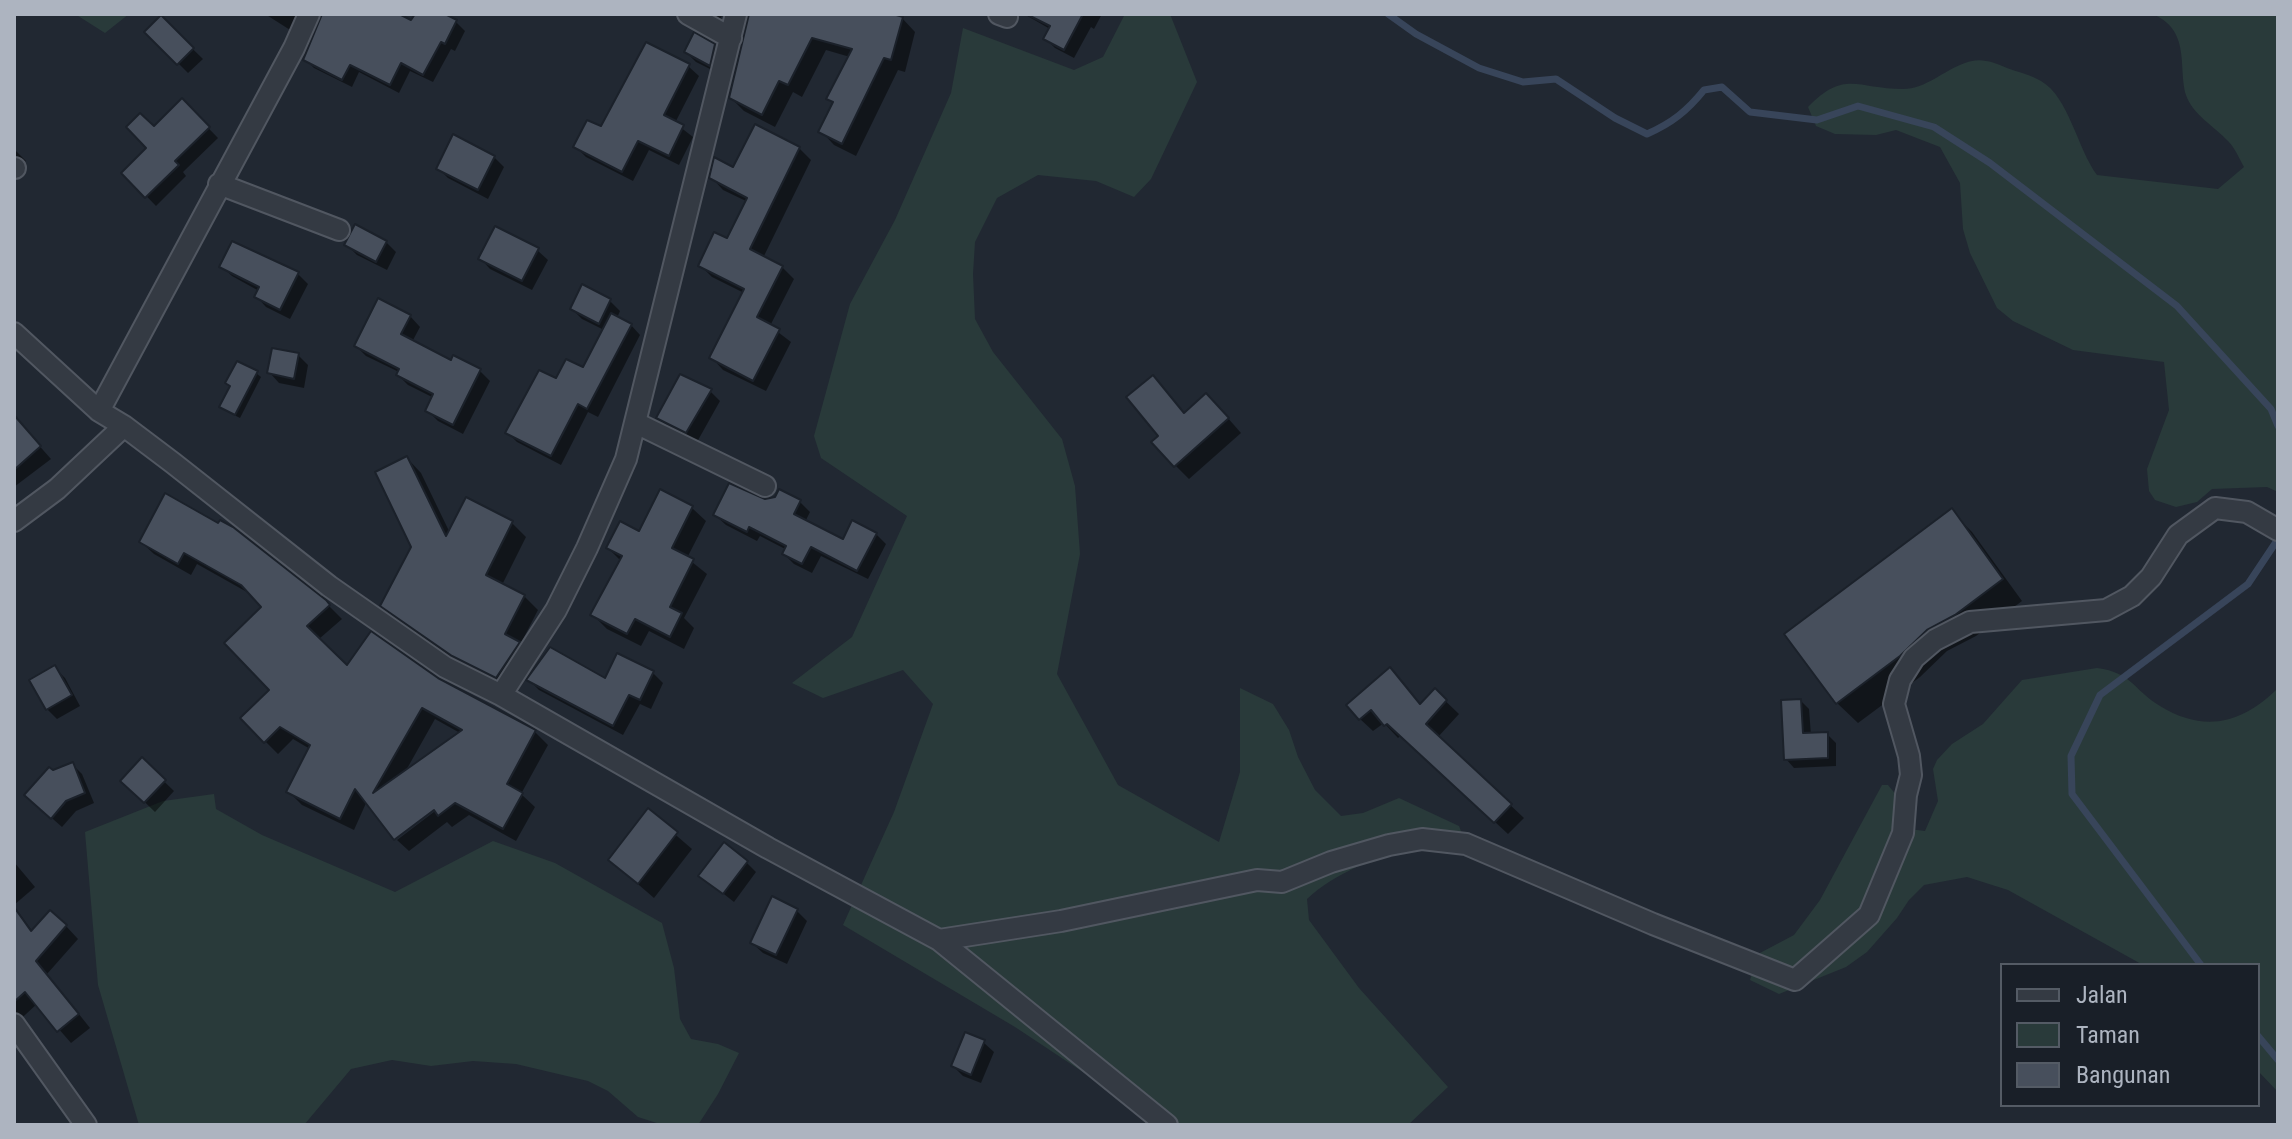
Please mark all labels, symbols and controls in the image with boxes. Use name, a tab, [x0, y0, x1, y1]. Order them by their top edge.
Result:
legend	[2000, 963, 2260, 1107]
text: Jalan	[2076, 981, 2128, 1009]
text: Taman	[2076, 1021, 2140, 1049]
text: Bangunan	[2076, 1061, 2170, 1089]

